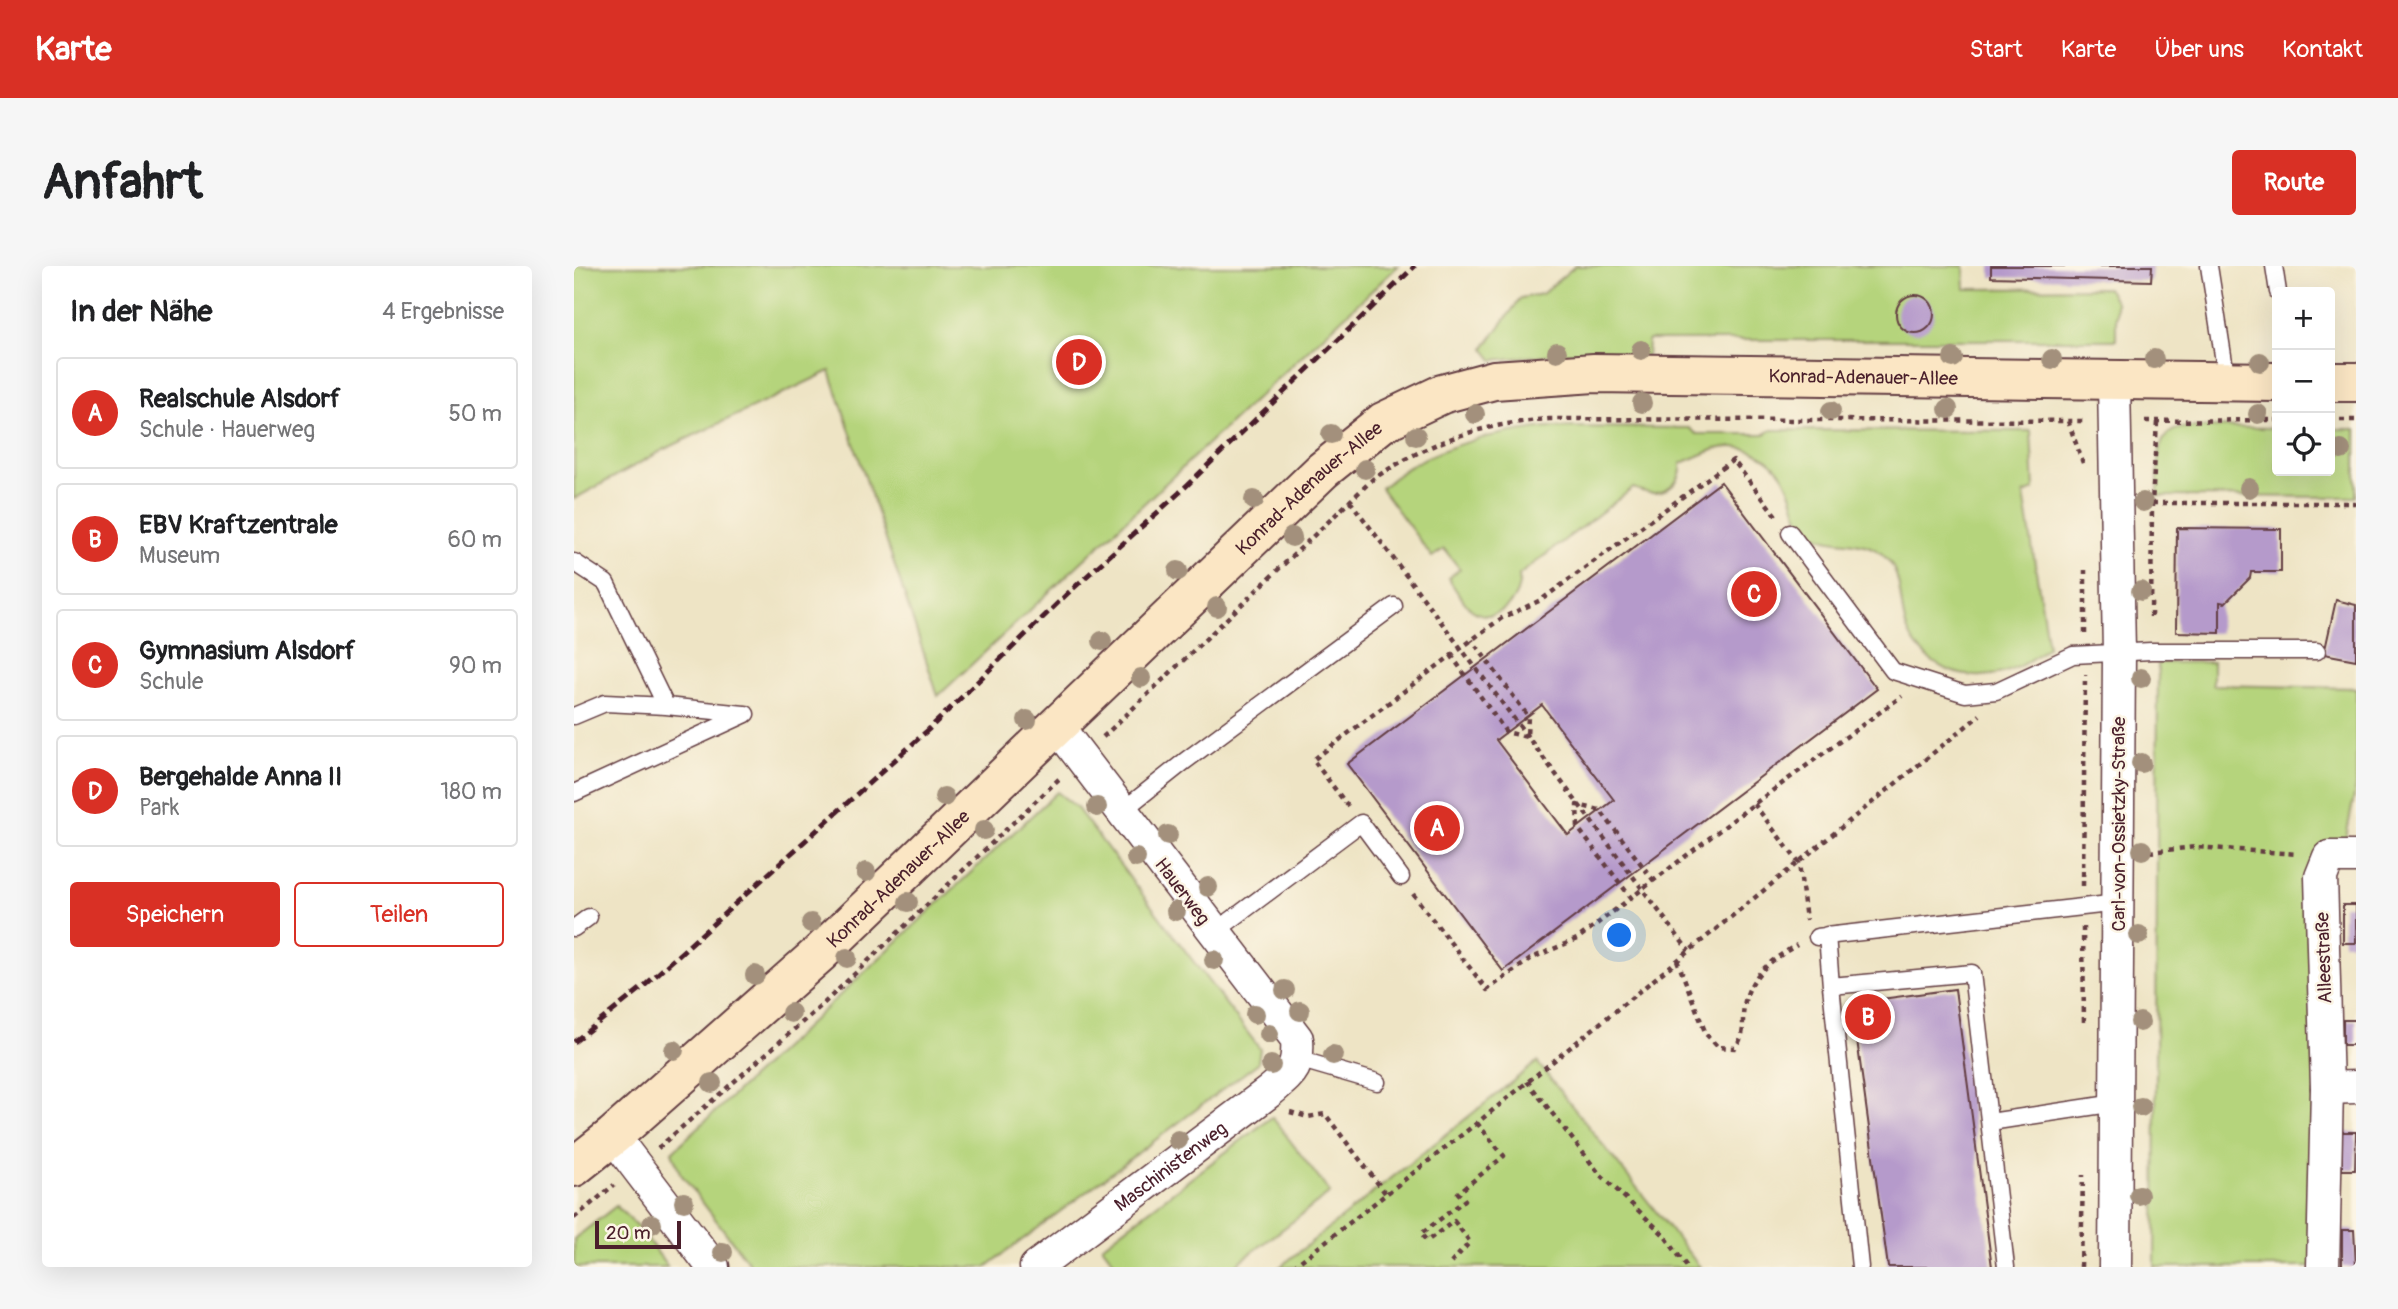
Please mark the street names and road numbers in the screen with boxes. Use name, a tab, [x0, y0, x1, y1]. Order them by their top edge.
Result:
street label: Konrad-Adenauer-Allee	[1768, 364, 1959, 391]
street label: Konrad-Adenauer-Allee	[1231, 416, 1388, 561]
street label: Carl-von-Ossietzky-Straße	[2107, 716, 2131, 931]
street label: Konrad-Adenauer-Allee	[822, 804, 976, 953]
street label: Hauerweg	[1149, 853, 1215, 930]
street label: Alleestraße	[2310, 911, 2338, 1004]
street label: Maschinistenweg	[1110, 1117, 1232, 1217]

